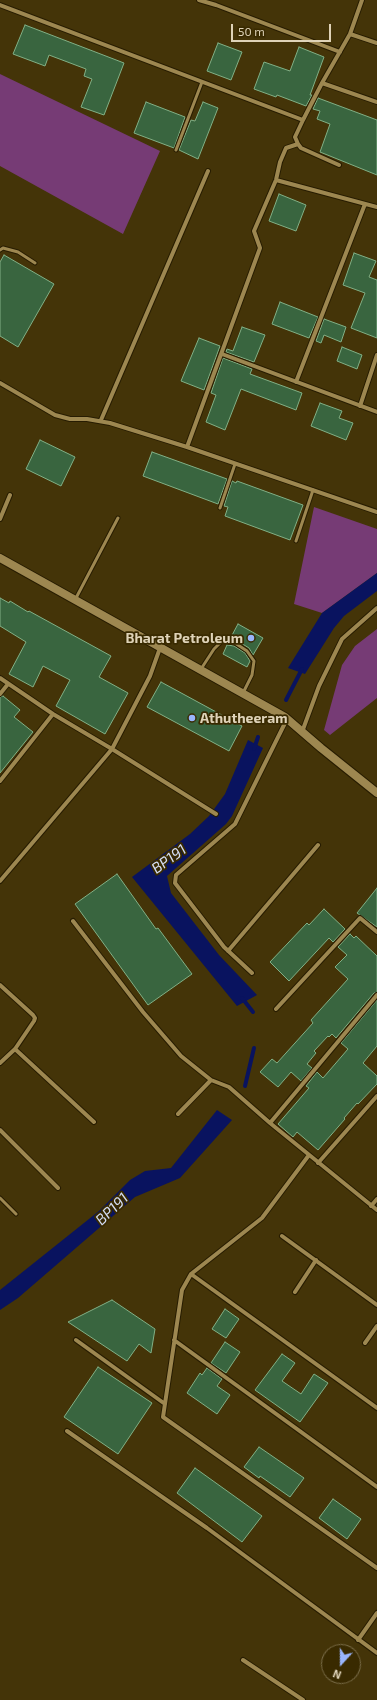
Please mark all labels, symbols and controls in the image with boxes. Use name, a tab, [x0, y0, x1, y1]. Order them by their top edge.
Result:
scale bar	[233, 16, 333, 42]
text: 50 m	[238, 24, 265, 38]
place label: Bharat Petroleum	[125, 630, 243, 646]
marker: Bharat Petroleum	[246, 633, 256, 643]
place label: Athutheeram	[200, 710, 288, 726]
marker: Athutheeram	[187, 713, 197, 723]
water label: BP191	[148, 840, 190, 878]
water label: BP191	[92, 1189, 132, 1229]
north arrow	[321, 1644, 361, 1684]
text: N	[331, 1667, 343, 1682]

